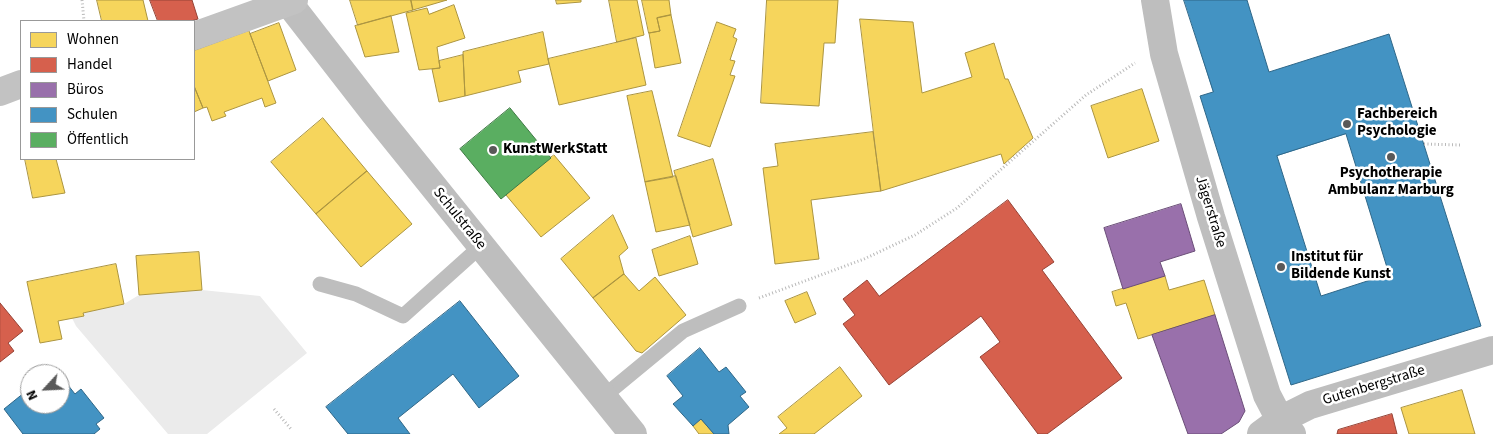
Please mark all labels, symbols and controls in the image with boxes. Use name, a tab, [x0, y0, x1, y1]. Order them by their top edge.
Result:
legend	[20, 20, 195, 160]
text: Wohnen	[67, 29, 119, 50]
text: Handel	[67, 54, 112, 75]
text: Büros	[67, 79, 103, 100]
text: Schulen	[67, 104, 118, 125]
place label: Fachbereich Psychologie	[1357, 106, 1437, 141]
marker: Fachbereich Psychologie	[1341, 118, 1353, 130]
text: Öffentlich	[67, 129, 129, 150]
place label: KunstWerkStatt	[503, 141, 608, 159]
marker: KunstWerkStatt	[487, 144, 499, 156]
marker: Psychotherapie Ambulanz Marburg	[1385, 151, 1397, 163]
place label: Psychotherapie Ambulanz Marburg	[1328, 165, 1454, 200]
street label: Jägerstraße	[1191, 174, 1229, 250]
street label: Schulstraße	[429, 184, 489, 254]
place label: Institut für Bildende Kunst	[1291, 249, 1391, 284]
marker: Institut für Bildende Kunst	[1275, 261, 1287, 273]
street label: Gutenbergstraße	[1321, 362, 1427, 410]
north arrow	[20, 364, 70, 414]
text: N	[21, 386, 43, 403]

